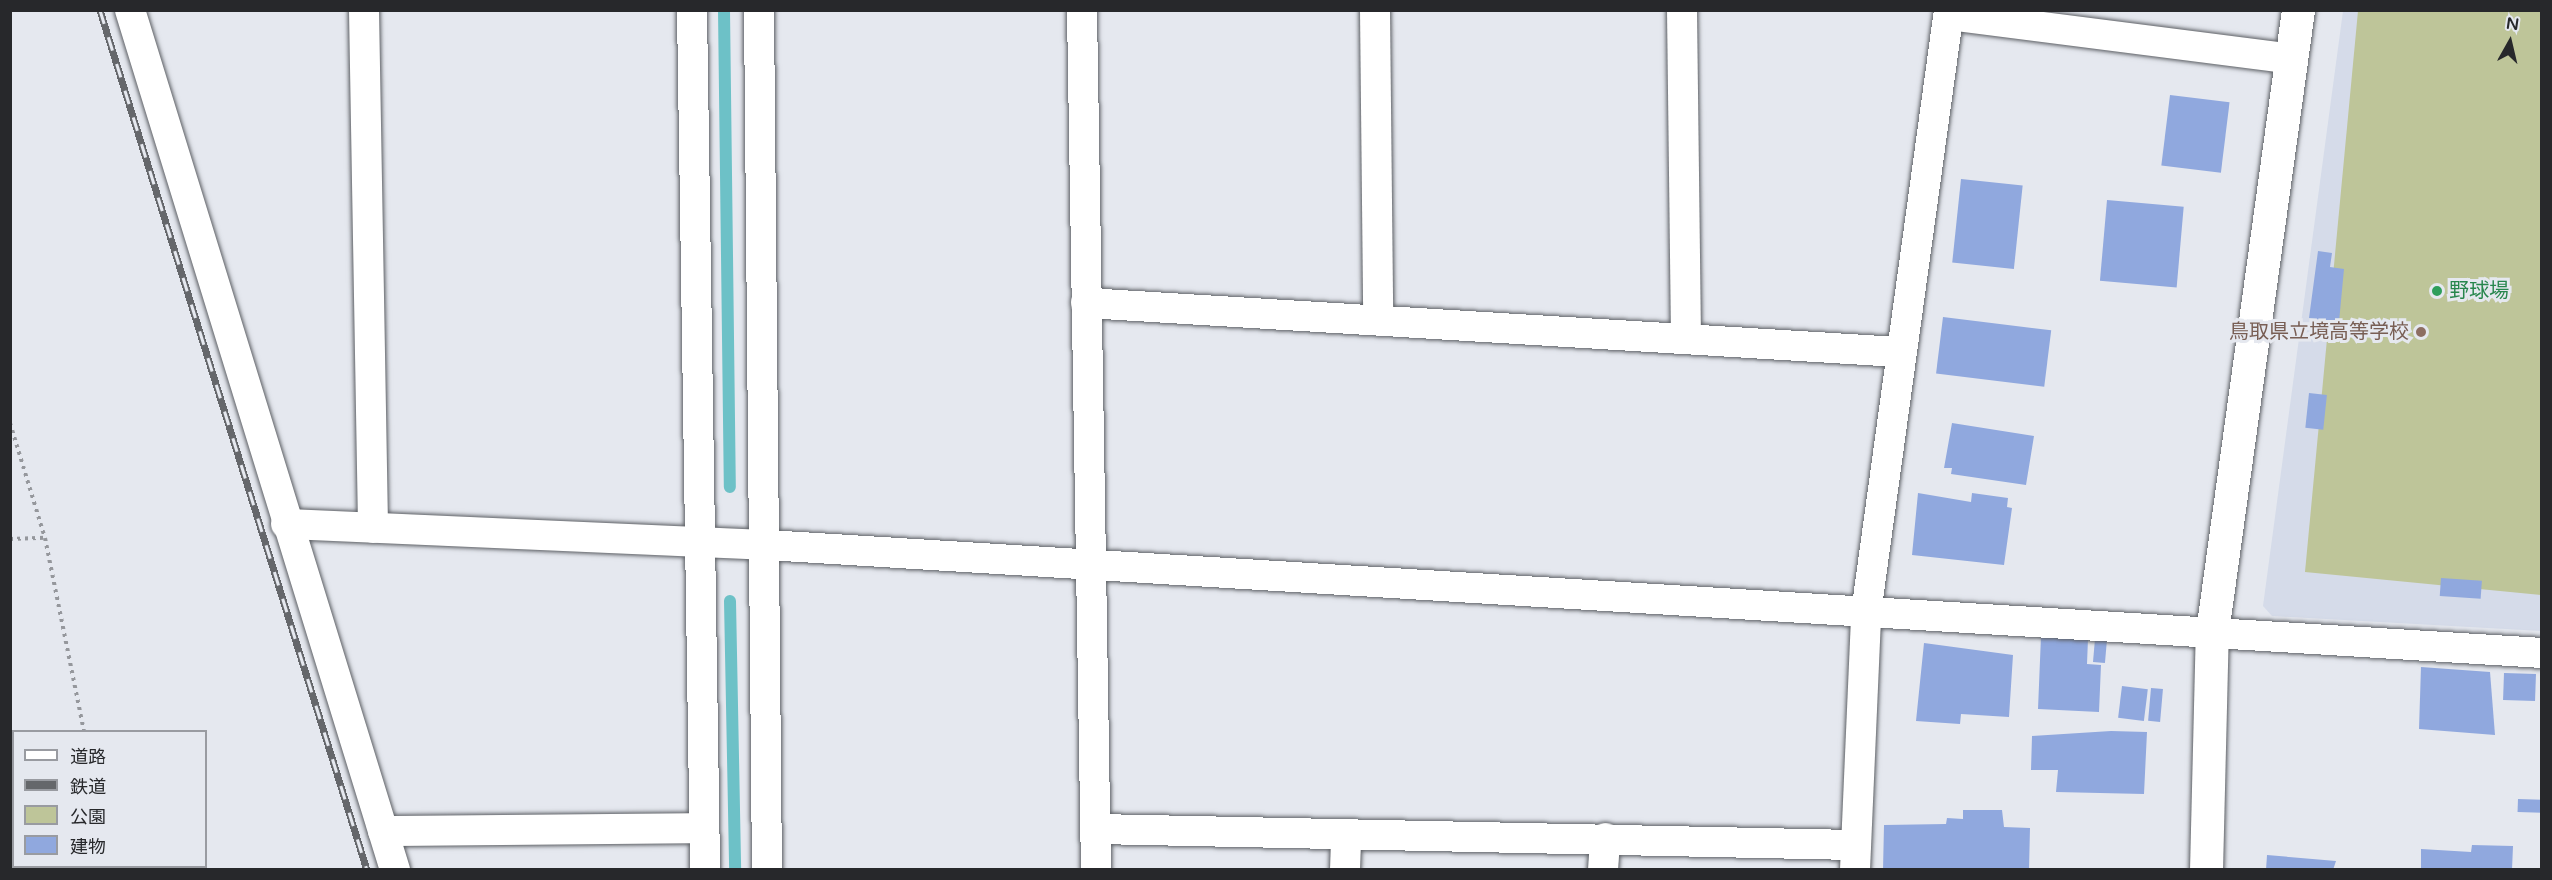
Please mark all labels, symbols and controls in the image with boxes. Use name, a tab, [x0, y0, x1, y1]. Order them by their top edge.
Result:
north arrow	[2480, 12, 2540, 72]
text: N	[2505, 13, 2520, 35]
place label: 野球場	[2449, 279, 2509, 303]
marker: 野球場	[2430, 284, 2444, 298]
place label: 鳥取県立境高等学校	[2229, 320, 2409, 344]
marker: 鳥取県立境高等学校	[2414, 325, 2428, 339]
legend	[12, 730, 207, 868]
text: 道路	[70, 746, 106, 768]
text: 鉄道	[70, 776, 106, 798]
text: 公園	[70, 806, 106, 828]
text: 建物	[70, 836, 106, 858]

